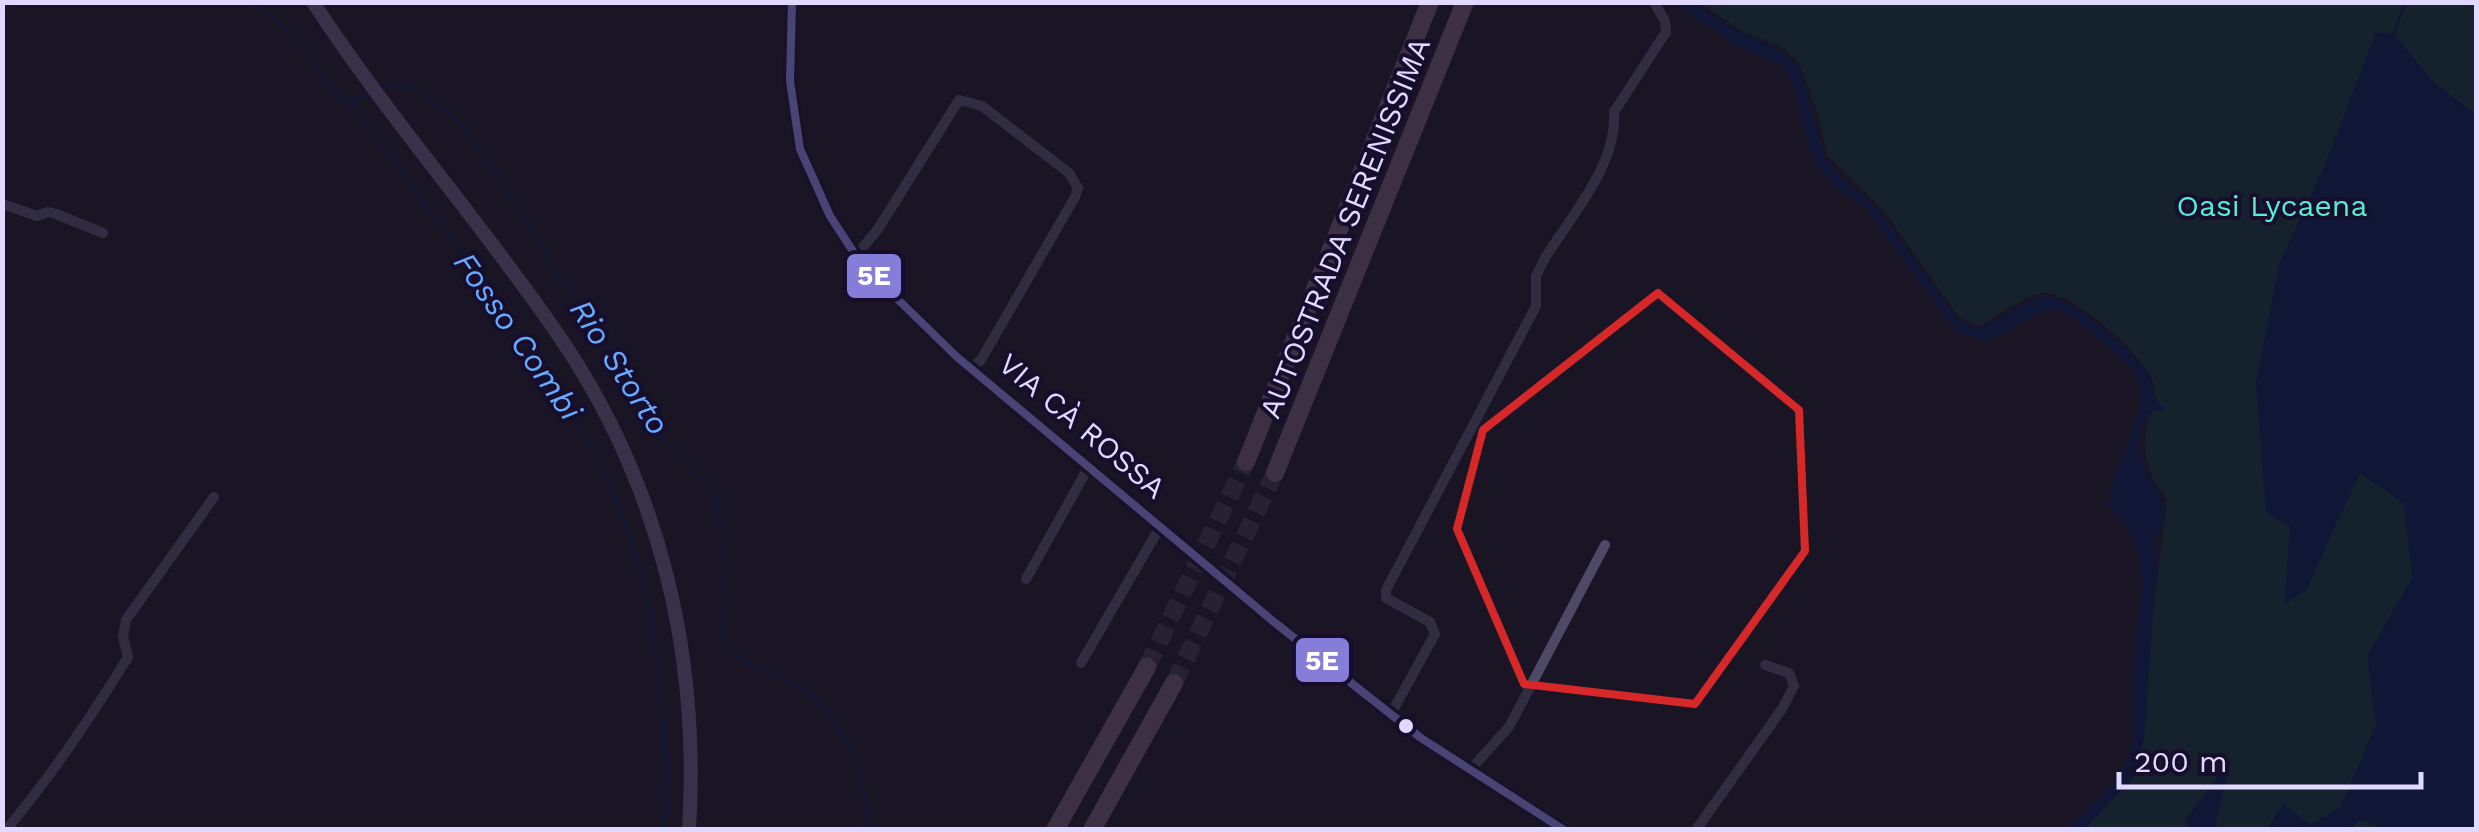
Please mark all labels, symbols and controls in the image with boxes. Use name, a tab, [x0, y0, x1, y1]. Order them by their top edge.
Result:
street label: AUTOSTRADA SERENISSIMA	[1252, 32, 1437, 423]
park label: Oasi Lycaena	[2177, 188, 2367, 223]
water label: Fosso Combi	[446, 245, 590, 428]
line badge: 5E	[845, 252, 903, 300]
text: 5E	[857, 259, 891, 292]
water label: Rio Storto	[562, 292, 678, 442]
street label: VIA CÀ ROSSA	[992, 346, 1173, 506]
line badge: 5E	[1294, 636, 1351, 684]
text: 5E	[1305, 644, 1339, 677]
unlabelled marker	[1396, 716, 1416, 736]
scale bar	[2119, 727, 2422, 789]
text: 200 m	[2134, 744, 2228, 779]

